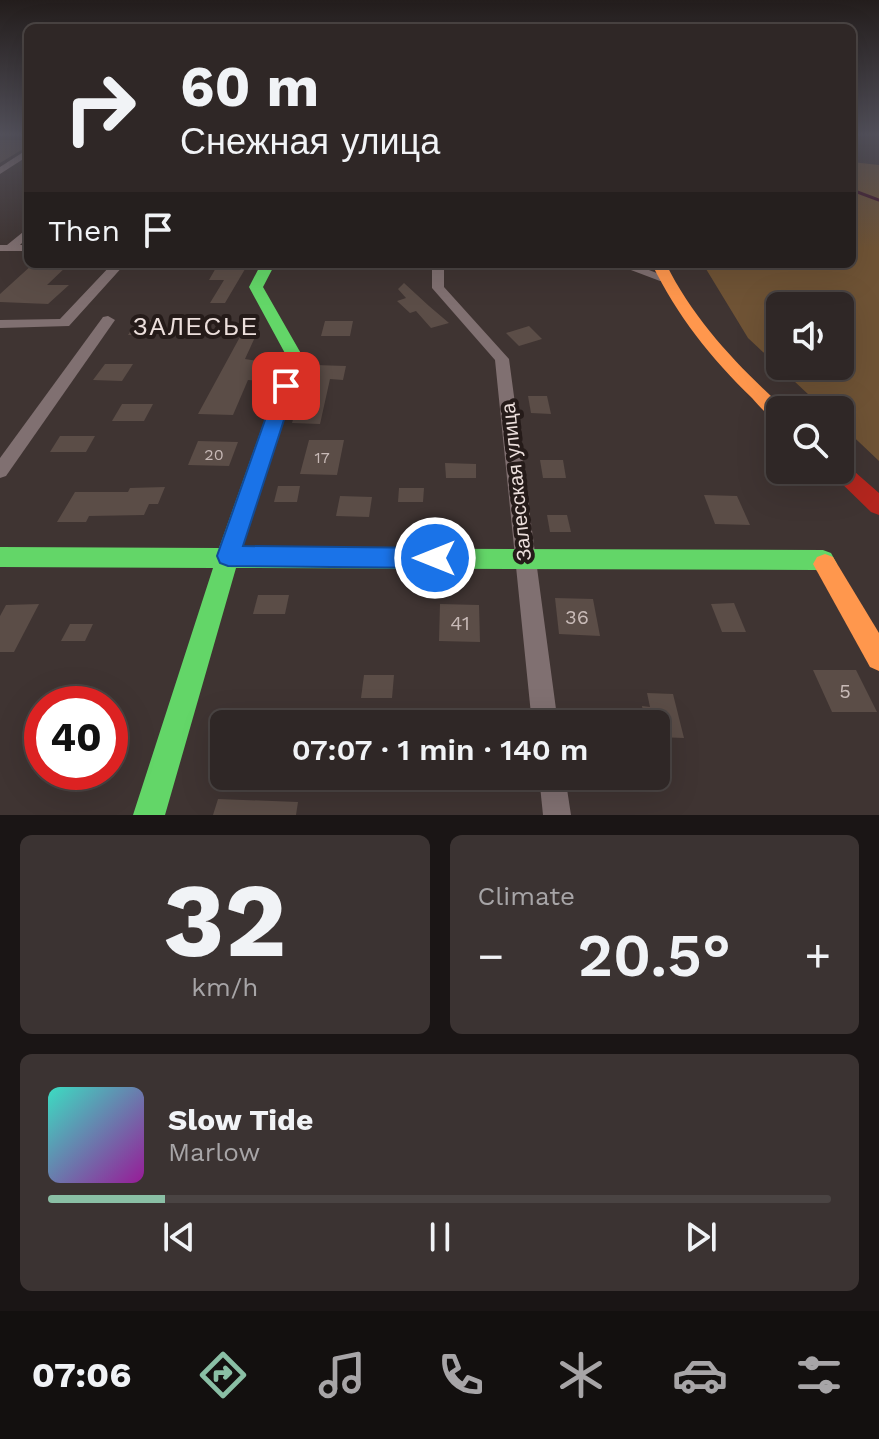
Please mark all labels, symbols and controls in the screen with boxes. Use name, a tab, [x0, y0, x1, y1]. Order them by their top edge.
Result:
text: 60 m	[180, 54, 319, 120]
icon: right	[48, 56, 152, 160]
text: Снежная улица	[180, 121, 440, 163]
icon: arrive	[136, 208, 180, 252]
text: Then	[48, 213, 120, 248]
map controls	[766, 292, 854, 484]
button: sound	[766, 292, 854, 380]
district label: ЗАЛЕСЬЕ	[133, 313, 259, 341]
pin	[252, 352, 320, 420]
icon: arrive	[264, 364, 308, 408]
button: search	[766, 396, 854, 484]
street label: Залесская улица	[496, 401, 536, 562]
house number: 20	[204, 445, 224, 464]
house number: 17	[314, 448, 330, 467]
position arrow	[393, 516, 477, 600]
house number: 36	[565, 605, 589, 629]
house number: 41	[450, 611, 470, 635]
house number: 5	[839, 679, 851, 703]
speed limit sign: 40	[24, 686, 128, 790]
text: 07:07 · 1 min · 140 m	[292, 732, 588, 767]
text: 32	[163, 859, 287, 981]
text: Climate	[478, 881, 575, 911]
text: 20.5°	[578, 920, 731, 991]
text: −	[478, 930, 504, 982]
text: +	[804, 930, 831, 982]
text: km/h	[191, 972, 258, 1002]
text: Slow Tide	[168, 1102, 313, 1137]
text: Marlow	[168, 1137, 260, 1167]
icon: previous	[157, 1215, 201, 1259]
icon: pause	[418, 1215, 462, 1259]
icon: next	[679, 1215, 723, 1259]
icon: directions	[195, 1347, 251, 1403]
icon: music	[314, 1347, 370, 1403]
icon: phone	[433, 1347, 489, 1403]
icon: climate	[553, 1347, 609, 1403]
icon: car	[672, 1347, 728, 1403]
icon: filters	[791, 1347, 847, 1403]
text: 07:06	[32, 1354, 131, 1396]

